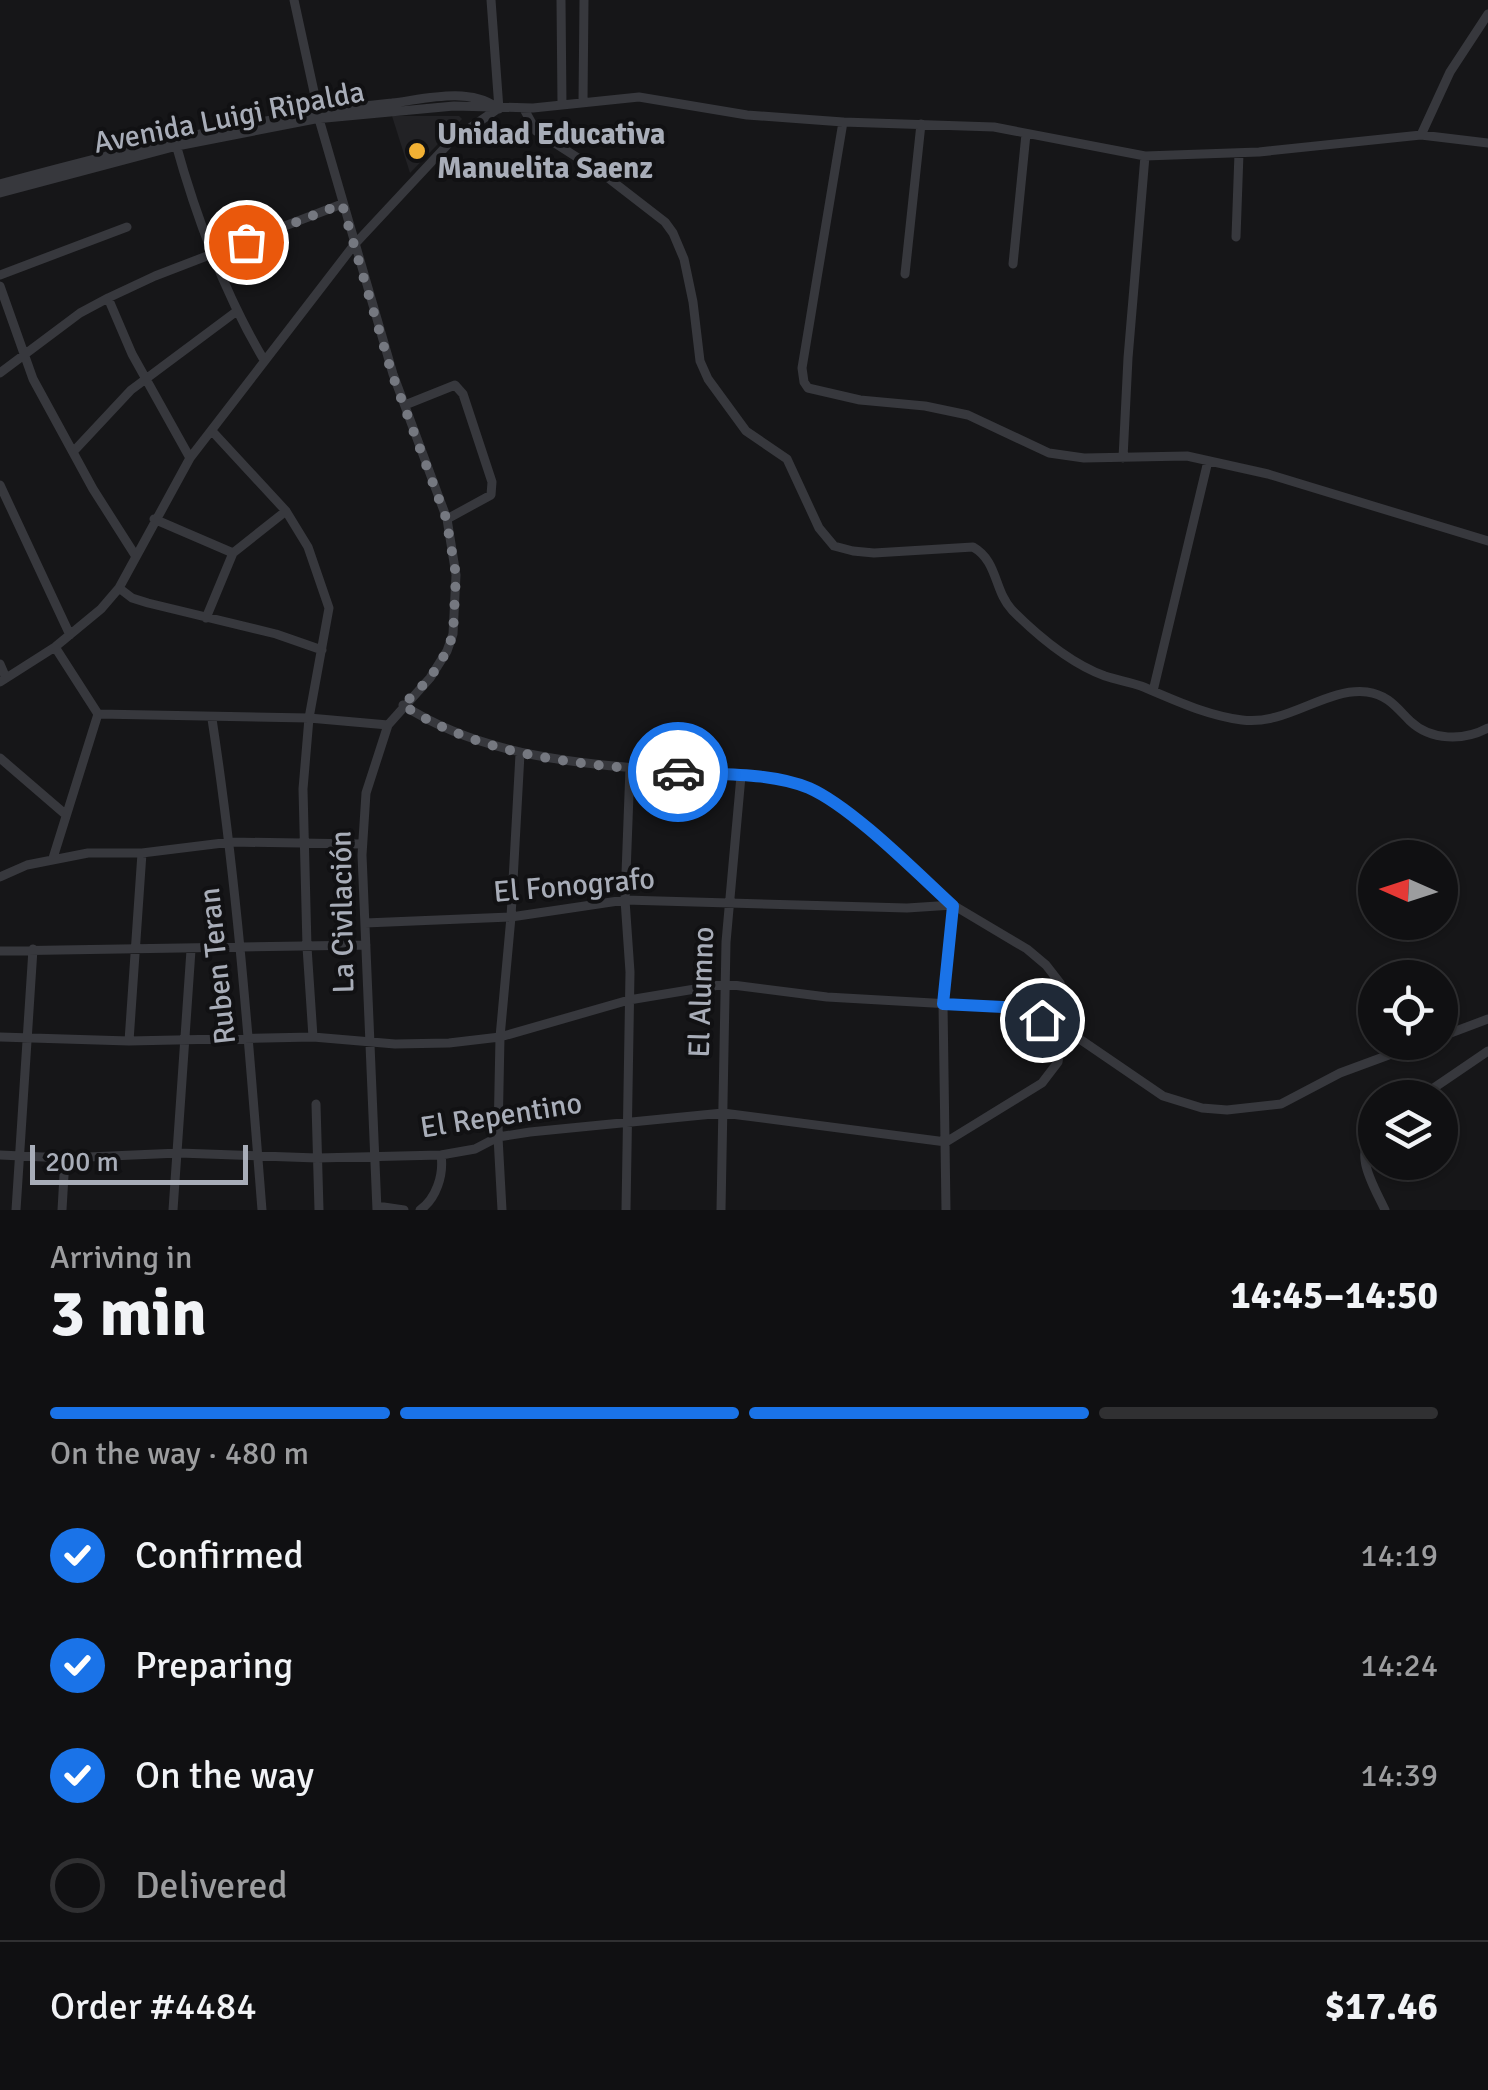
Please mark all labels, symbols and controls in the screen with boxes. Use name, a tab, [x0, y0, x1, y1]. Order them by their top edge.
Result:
street label: Avenida Luigi Ripalda	[91, 73, 368, 162]
place label: Unidad Educativa Manuelita Saenz	[437, 116, 665, 187]
marker: Unidad Educativa Manuelita Saenz	[406, 140, 428, 162]
pin	[204, 200, 289, 285]
icon: bag	[219, 215, 274, 270]
courier	[628, 722, 728, 822]
icon: car	[651, 745, 706, 800]
street label: La Civilación	[323, 830, 362, 994]
north arrow	[1358, 840, 1458, 940]
map controls	[1358, 840, 1458, 1180]
street label: El Fonografo	[492, 860, 656, 911]
street label: Ruben Teran	[191, 886, 244, 1046]
street label: El Alumno	[681, 926, 722, 1058]
button: locate	[1358, 960, 1458, 1060]
pin	[1000, 978, 1085, 1063]
icon: home	[1015, 993, 1070, 1048]
button: layers	[1358, 1080, 1458, 1180]
street label: El Repentino	[418, 1084, 585, 1147]
scale bar	[30, 1140, 248, 1184]
text: 200 m	[45, 1145, 119, 1179]
text: Arriving in	[50, 1238, 192, 1277]
text: 14:45–14:50	[1230, 1272, 1438, 1319]
text: 3 min	[50, 1274, 207, 1354]
text: On the way · 480 m	[50, 1434, 309, 1473]
icon: check	[50, 1528, 105, 1583]
text: Confirmed	[135, 1532, 304, 1579]
text: 14:19	[1360, 1536, 1438, 1575]
icon: check	[50, 1638, 105, 1693]
text: Preparing	[135, 1642, 293, 1689]
text: 14:24	[1360, 1646, 1438, 1685]
icon: check	[50, 1748, 105, 1803]
text: On the way	[135, 1752, 314, 1799]
text: 14:39	[1360, 1756, 1438, 1795]
text: Delivered	[135, 1862, 288, 1909]
text: Order #4484	[50, 1983, 257, 2030]
text: $17.46	[1325, 1983, 1438, 2030]

